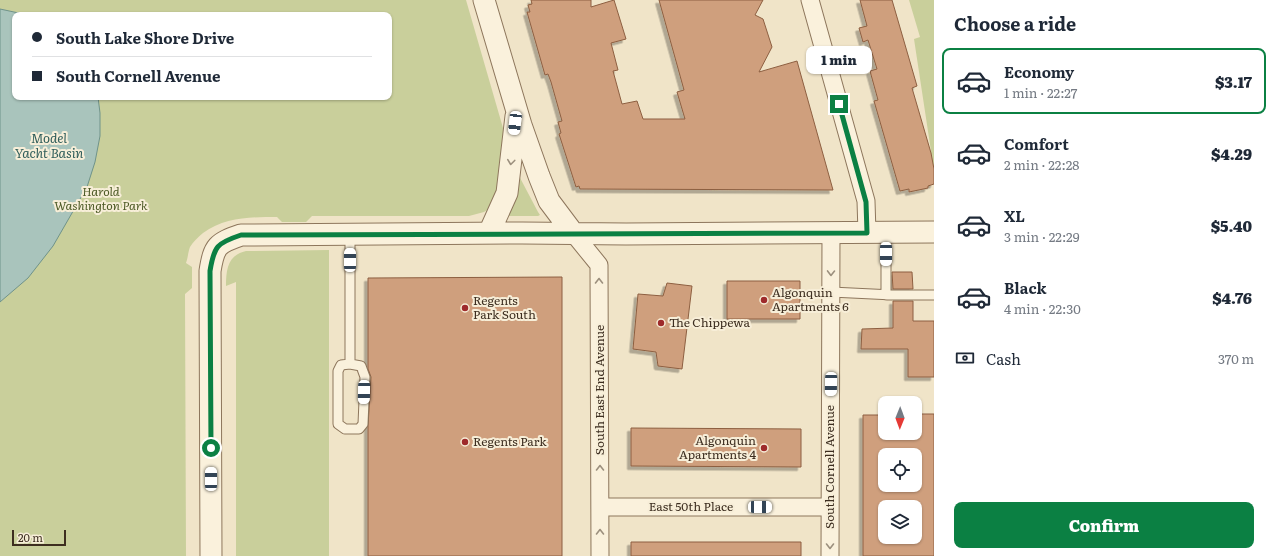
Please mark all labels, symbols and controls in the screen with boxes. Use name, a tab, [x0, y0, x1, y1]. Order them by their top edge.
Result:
text: Choose a ride	[954, 10, 1076, 37]
text: South Lake Shore Drive	[56, 26, 234, 49]
callout: 1 min	[806, 46, 872, 74]
text: 1 min	[821, 50, 857, 69]
text: Economy	[1004, 60, 1074, 83]
icon: car	[956, 63, 992, 99]
text: South Cornell Avenue	[56, 64, 221, 87]
text: $3.17	[1215, 70, 1252, 93]
text: 1 min · 22:27	[1004, 83, 1077, 102]
route end	[830, 95, 848, 113]
car	[508, 110, 522, 136]
water label: Model Yacht Basin	[15, 128, 84, 162]
text: Comfort	[1004, 132, 1069, 155]
icon: car	[956, 135, 992, 171]
text: $4.29	[1211, 142, 1252, 165]
text: 2 min · 22:28	[1004, 155, 1079, 174]
one-way arrow	[506, 159, 515, 165]
park label: Harold Washington Park	[54, 182, 148, 214]
text: XL	[1004, 204, 1025, 227]
icon: car	[956, 207, 992, 243]
text: $5.40	[1211, 214, 1252, 237]
text: 3 min · 22:29	[1004, 227, 1080, 246]
car	[880, 242, 892, 266]
car	[344, 248, 356, 272]
one-way arrow	[827, 270, 835, 276]
text: Black	[1004, 276, 1047, 299]
one-way arrow	[595, 278, 603, 284]
icon: car	[956, 279, 992, 315]
place label: Algonquin Apartments 6	[772, 283, 849, 315]
text: $4.76	[1212, 286, 1252, 309]
place label: Regents Park South	[473, 291, 536, 323]
marker: Algonquin Apartments 6	[759, 295, 769, 305]
text: 4 min · 22:30	[1004, 299, 1081, 318]
marker: Regents Park South	[460, 303, 470, 313]
place label: The Chippewa	[669, 313, 751, 331]
marker: The Chippewa	[656, 318, 666, 328]
street label: South East End Avenue	[590, 325, 608, 455]
icon: cash	[954, 347, 976, 369]
text: Cash	[986, 347, 1021, 370]
text: 370 m	[1218, 349, 1254, 368]
car	[825, 372, 837, 396]
car	[358, 380, 370, 404]
north arrow	[878, 396, 922, 440]
map controls	[878, 396, 922, 544]
street label: South Cornell Avenue	[820, 405, 838, 529]
place label: Algonquin Apartments 4	[679, 431, 756, 463]
place label: Regents Park	[473, 432, 547, 450]
marker: Regents Park	[460, 437, 470, 447]
route start	[202, 439, 220, 457]
marker: Algonquin Apartments 4	[759, 443, 769, 453]
button: locate	[878, 448, 922, 492]
one-way arrow	[596, 465, 604, 471]
car	[205, 467, 217, 491]
street label: East 50th Place	[649, 497, 733, 515]
button: layers	[878, 500, 922, 544]
car	[748, 501, 772, 513]
button: Confirm	[954, 502, 1254, 548]
scale bar	[12, 528, 66, 547]
text: 20 m	[18, 529, 43, 545]
one-way arrow	[596, 529, 604, 535]
one-way arrow	[826, 543, 834, 549]

